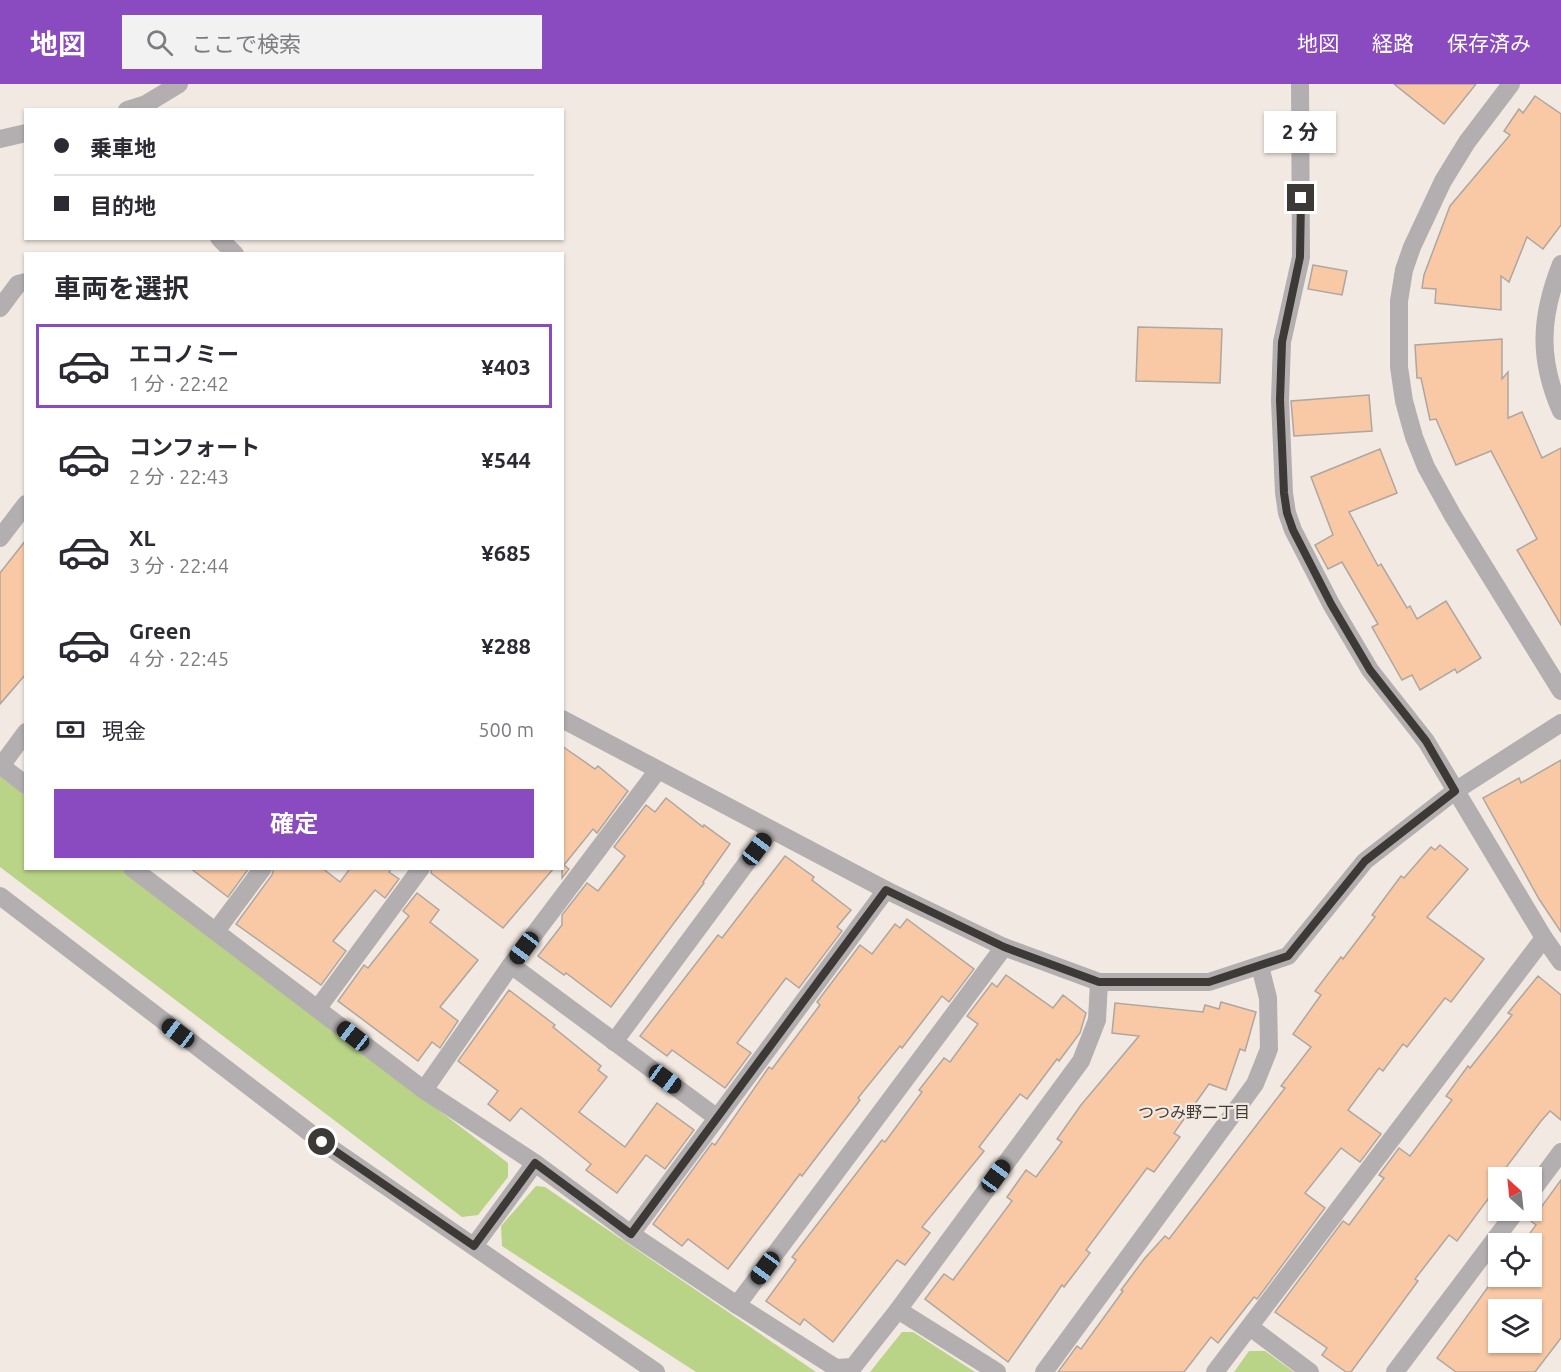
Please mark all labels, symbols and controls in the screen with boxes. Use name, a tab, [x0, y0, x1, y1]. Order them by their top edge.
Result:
search box	[122, 15, 542, 69]
icon: search	[143, 26, 176, 59]
text: 地図	[30, 28, 86, 59]
text: ここで検索	[191, 31, 301, 56]
text: 地図	[1297, 31, 1339, 55]
text: 経路	[1372, 31, 1414, 55]
text: 保存済み	[1447, 31, 1531, 55]
callout: 2 分	[1265, 111, 1337, 153]
text: 2 分	[1282, 120, 1318, 143]
text: 乗車地	[90, 135, 156, 160]
route end	[1287, 184, 1314, 211]
text: 目的地	[90, 193, 156, 218]
text: 車両を選択	[54, 273, 189, 303]
icon: car	[57, 339, 111, 393]
text: エコノミー	[129, 341, 239, 366]
text: ¥403	[481, 354, 531, 379]
text: 1 分 · 22:42	[129, 372, 229, 395]
icon: car	[57, 432, 111, 486]
text: コンフォート	[129, 434, 260, 459]
text: ¥544	[481, 447, 531, 472]
text: 2 分 · 22:43	[129, 465, 229, 488]
icon: car	[57, 525, 111, 579]
text: XL	[129, 525, 156, 550]
text: ¥685	[481, 540, 531, 565]
text: 3 分 · 22:44	[129, 554, 229, 577]
icon: car	[57, 618, 111, 672]
text: Green	[129, 618, 191, 643]
text: ¥288	[481, 633, 531, 658]
text: 4 分 · 22:45	[129, 647, 229, 670]
icon: cash	[54, 713, 87, 746]
text: 現金	[102, 718, 146, 743]
text: 500 m	[478, 718, 534, 741]
button: 確定	[54, 789, 534, 858]
car	[739, 829, 775, 869]
car	[506, 928, 542, 968]
car	[158, 1015, 198, 1051]
car	[333, 1018, 373, 1054]
car	[645, 1061, 685, 1097]
district label: つつみ野二丁目	[1138, 1103, 1250, 1121]
route start	[308, 1128, 335, 1155]
car	[978, 1156, 1014, 1196]
north arrow	[1488, 1167, 1542, 1221]
map controls	[1488, 1167, 1542, 1353]
button: locate	[1488, 1233, 1542, 1287]
car	[747, 1248, 783, 1288]
button: layers	[1488, 1299, 1542, 1353]

